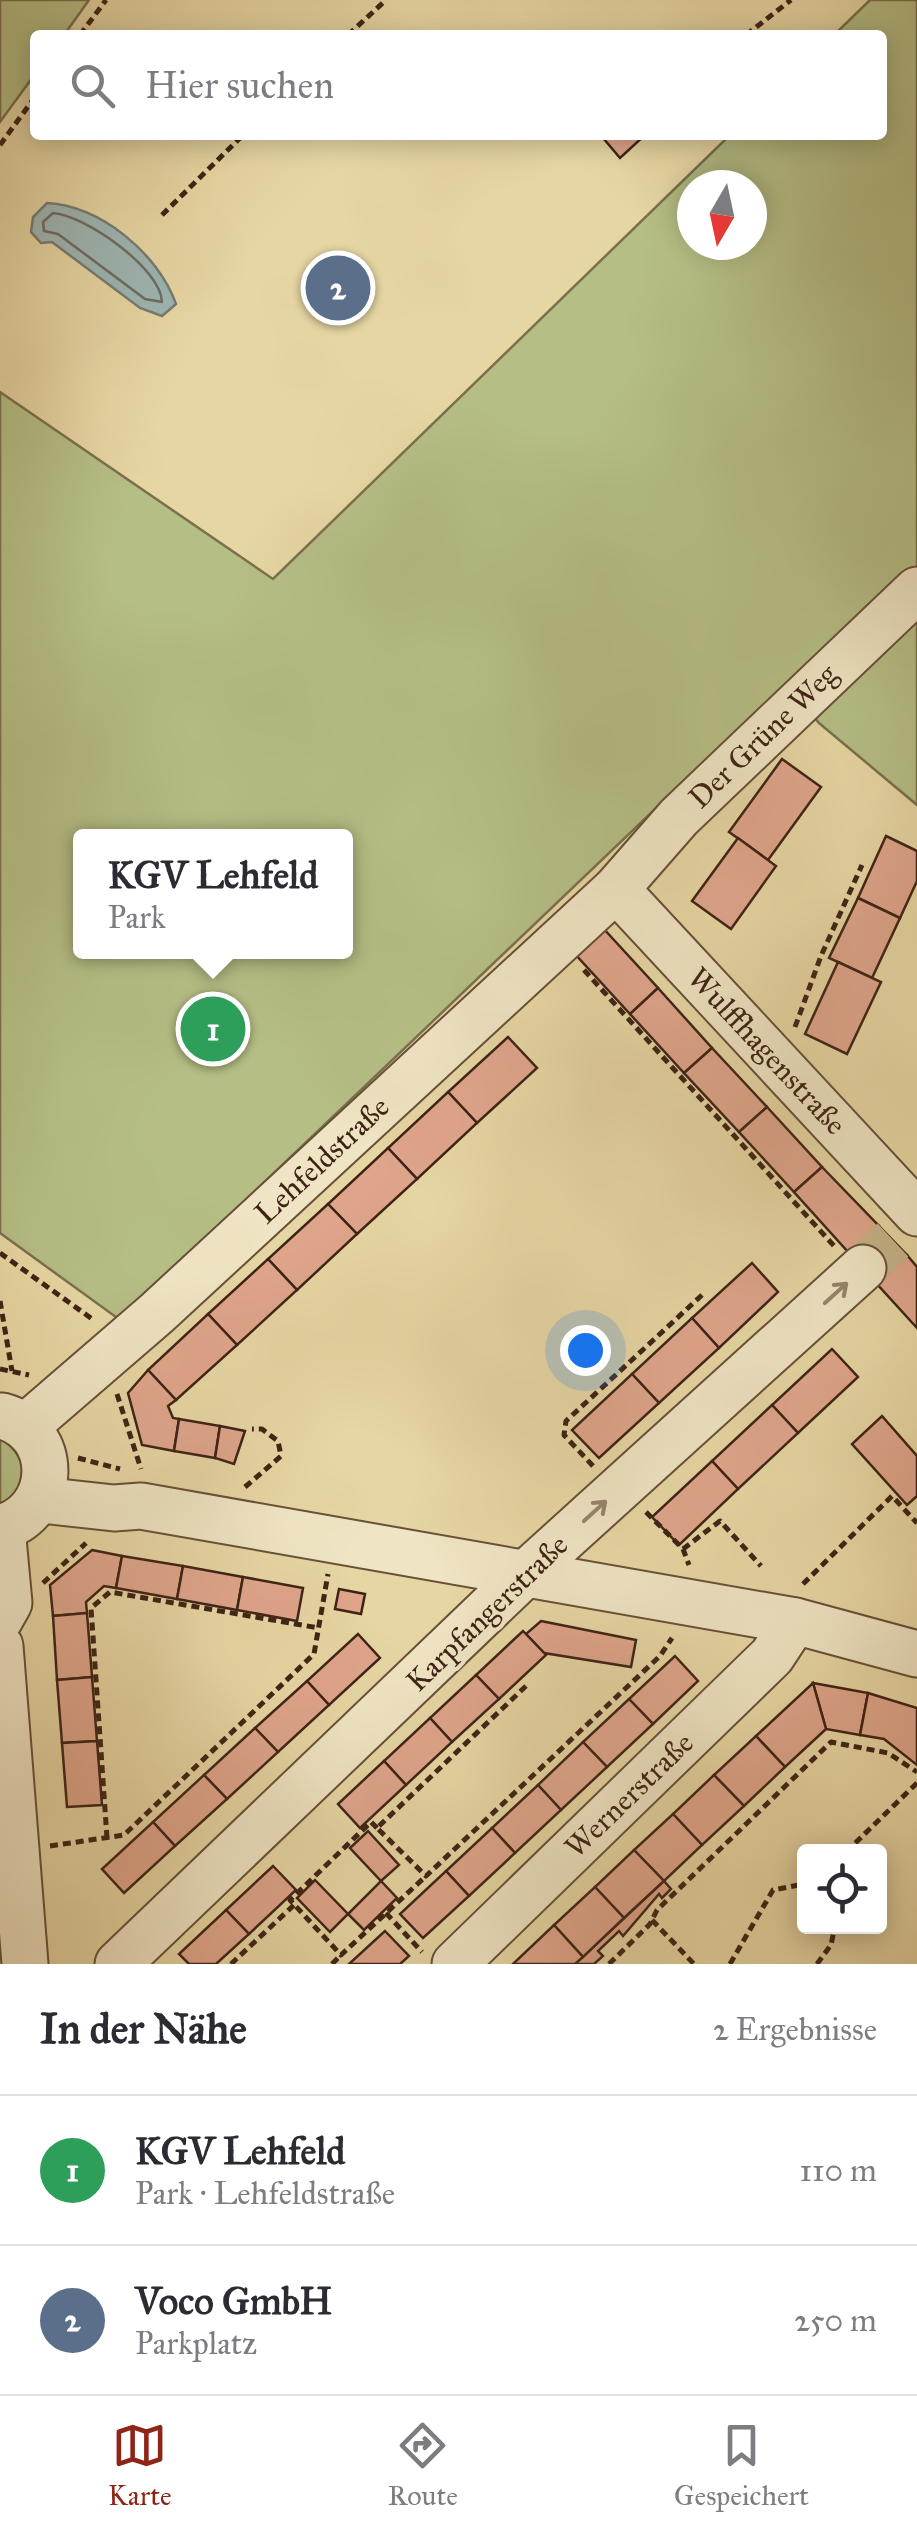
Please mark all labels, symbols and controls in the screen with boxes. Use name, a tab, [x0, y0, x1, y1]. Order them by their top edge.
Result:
search box	[30, 30, 887, 140]
icon: search	[65, 58, 120, 113]
text: Hier suchen	[145, 62, 334, 108]
north arrow	[677, 170, 767, 260]
pin: 2	[306, 250, 370, 326]
street label: Der Grüne Weg	[681, 656, 845, 816]
popup	[73, 829, 353, 959]
text: KGV Lehfeld	[108, 852, 318, 898]
text: Park	[108, 898, 166, 937]
street label: Wulffhagenstraße	[680, 960, 854, 1142]
pin: 1	[180, 992, 246, 1066]
street label: Lehfeldstraße	[247, 1089, 397, 1231]
one-way arrow	[823, 1281, 848, 1304]
your location	[560, 1325, 611, 1376]
one-way arrow	[582, 1500, 607, 1523]
street label: Karpfangerstraße	[399, 1527, 575, 1699]
street label: Wernerstraße	[557, 1725, 701, 1865]
map controls	[797, 1844, 887, 1934]
button: locate	[797, 1844, 887, 1934]
text: In der Nähe	[40, 2003, 247, 2055]
text: 2 Ergebnisse	[713, 2010, 877, 2049]
text: KGV Lehfeld	[135, 2128, 345, 2174]
text: 1	[66, 2151, 79, 2190]
text: 110 m	[799, 2151, 877, 2190]
text: Park · Lehfeldstraße	[135, 2174, 395, 2213]
text: Voco GmbH	[135, 2278, 332, 2324]
text: 2	[65, 2301, 80, 2340]
text: 250 m	[794, 2301, 877, 2340]
text: Parkplatz	[135, 2324, 257, 2363]
tab: Karte	[108, 2418, 172, 2513]
tab: Route	[388, 2418, 458, 2513]
tab: Gespeichert	[674, 2418, 809, 2513]

